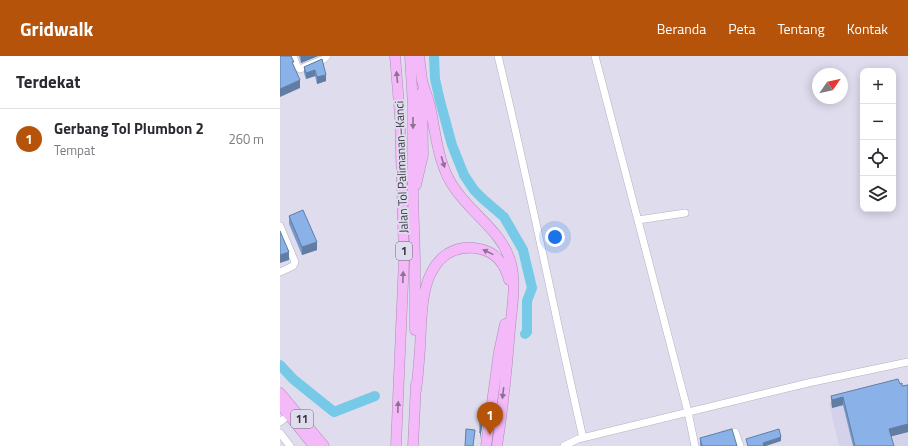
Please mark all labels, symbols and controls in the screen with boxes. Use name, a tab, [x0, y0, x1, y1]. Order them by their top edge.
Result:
text: Gridwalk	[20, 14, 93, 43]
text: Beranda	[657, 18, 706, 39]
text: Peta	[728, 18, 755, 39]
text: Tentang	[777, 18, 825, 39]
text: Kontak	[847, 18, 888, 39]
north arrow	[812, 68, 848, 104]
map controls	[860, 68, 896, 212]
button: +	[860, 68, 896, 104]
text: Terdekat	[16, 69, 80, 95]
one-way arrow	[393, 71, 400, 83]
street label: Jalan Tol Palimanan–Kanci	[389, 100, 413, 234]
button: −	[860, 104, 896, 140]
text: Gerbang Tol Plumbon 2	[54, 117, 204, 140]
one-way arrow	[410, 117, 416, 130]
text: 1	[25, 129, 33, 149]
text: 260 m	[228, 129, 264, 149]
text: Tempat	[54, 140, 95, 160]
button: locate	[860, 140, 896, 176]
one-way arrow	[440, 157, 446, 169]
button: layers	[860, 176, 896, 212]
your location	[545, 227, 565, 247]
road number: 1	[396, 242, 412, 260]
one-way arrow	[483, 249, 494, 256]
one-way arrow	[400, 270, 406, 283]
one-way arrow	[500, 387, 507, 399]
one-way arrow	[394, 401, 401, 413]
pin: 1	[477, 402, 503, 435]
road number: 11	[291, 410, 313, 428]

